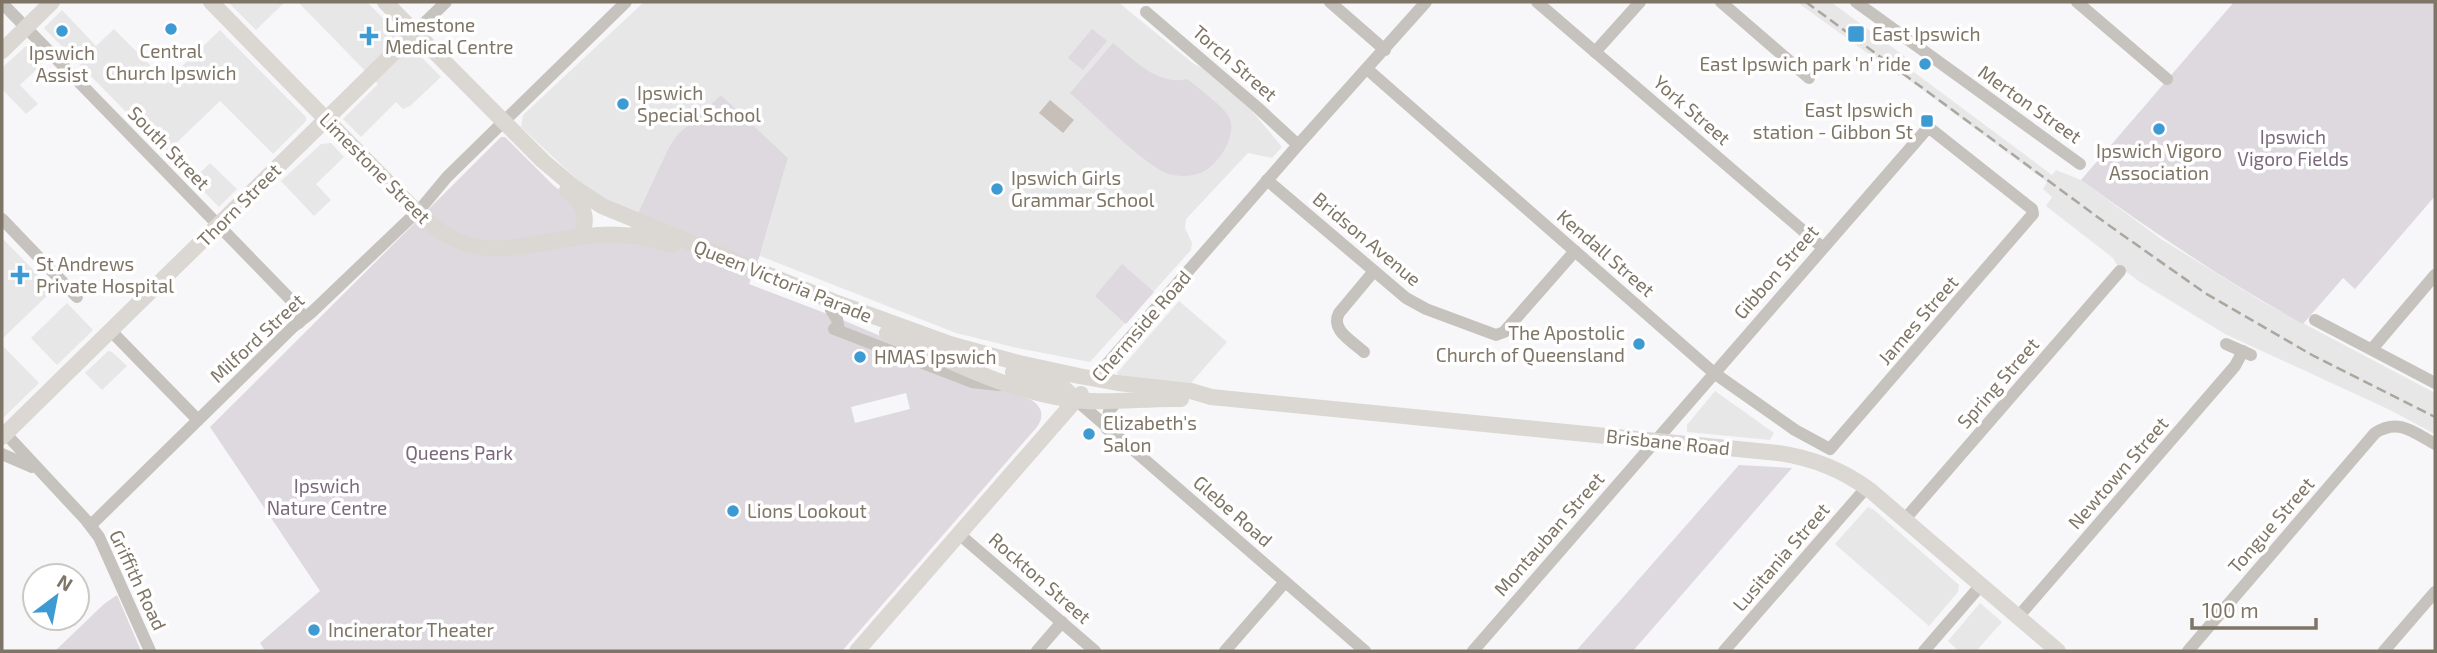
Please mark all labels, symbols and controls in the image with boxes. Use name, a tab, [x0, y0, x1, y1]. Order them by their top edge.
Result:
place label: Limestone Medical Centre	[385, 13, 513, 58]
street label: Torch Street	[1188, 20, 1282, 106]
marker: Central Church Ipswich	[163, 21, 179, 37]
place label: East Ipswich	[1872, 22, 1981, 45]
marker: Ipswich Assist	[54, 23, 70, 39]
marker: East Ipswich	[1846, 24, 1866, 44]
marker: Limestone Medical Centre	[359, 26, 379, 46]
place label: Central Church Ipswich	[106, 39, 237, 84]
place label: Ipswich Assist	[29, 41, 95, 86]
place label: East Ipswich park 'n' ride	[1699, 52, 1911, 75]
marker: East Ipswich park 'n' ride	[1917, 56, 1933, 72]
street label: Merton Street	[1974, 60, 2086, 148]
street label: York Street	[1649, 70, 1736, 149]
place label: Ipswich Special School	[637, 81, 761, 126]
marker: Ipswich Special School	[615, 96, 631, 112]
place label: East Ipswich station - Gibbon St	[1753, 98, 1913, 143]
street label: South Street	[124, 101, 215, 194]
street label: Limestone Street	[315, 107, 436, 228]
marker: East Ipswich station - Gibbon St	[1919, 113, 1935, 129]
marker: Ipswich Vigoro Association	[2151, 121, 2167, 137]
park label: Ipswich Vigoro Fields	[2237, 125, 2349, 170]
place label: Ipswich Vigoro Association	[2096, 139, 2222, 184]
street label: Thorn Street	[192, 158, 285, 251]
place label: Ipswich Girls Grammar School	[1011, 166, 1155, 211]
marker: Ipswich Girls Grammar School	[989, 181, 1005, 197]
street label: Bridson Avenue	[1309, 187, 1426, 290]
street label: Kendall Street	[1553, 204, 1660, 301]
street label: Gibbon Street	[1729, 220, 1823, 323]
street label: Queen Victoria Parade	[691, 234, 876, 327]
place label: St Andrews Private Hospital	[36, 252, 174, 297]
marker: St Andrews Private Hospital	[10, 265, 30, 285]
street label: Chermside Road	[1086, 265, 1195, 386]
street label: James Street	[1873, 270, 1963, 369]
street label: Milford Street	[205, 288, 308, 387]
place label: The Apostolic Church of Queensland	[1436, 321, 1625, 366]
street label: Spring Street	[1952, 333, 2043, 433]
marker: The Apostolic Church of Queensland	[1631, 336, 1647, 352]
place label: HMAS Ipswich	[874, 345, 996, 368]
marker: HMAS Ipswich	[852, 349, 868, 365]
place label: Elizabeth's Salon	[1103, 411, 1197, 456]
street label: Newtown Street	[2063, 412, 2173, 533]
street label: Brisbane Road	[1605, 424, 1731, 459]
marker: Elizabeth's Salon	[1081, 426, 1097, 442]
park label: Queens Park	[405, 441, 513, 464]
street label: Montauban Street	[1489, 467, 1609, 600]
street label: Glebe Road	[1189, 470, 1277, 551]
street label: Tongue Street	[2223, 472, 2318, 577]
park label: Ipswich Nature Centre	[267, 474, 387, 519]
street label: Lusitania Street	[1727, 498, 1834, 615]
place label: Lions Lookout	[747, 499, 867, 522]
marker: Lions Lookout	[725, 503, 741, 519]
street label: Griffith Road	[105, 526, 172, 634]
street label: Rockton Street	[985, 527, 1096, 628]
north arrow	[21, 562, 91, 632]
text: N	[53, 569, 77, 596]
scale bar	[2192, 586, 2316, 630]
text: 100 m	[2202, 597, 2259, 622]
place label: Incinerator Theater	[328, 618, 495, 641]
marker: Incinerator Theater	[306, 622, 322, 638]

